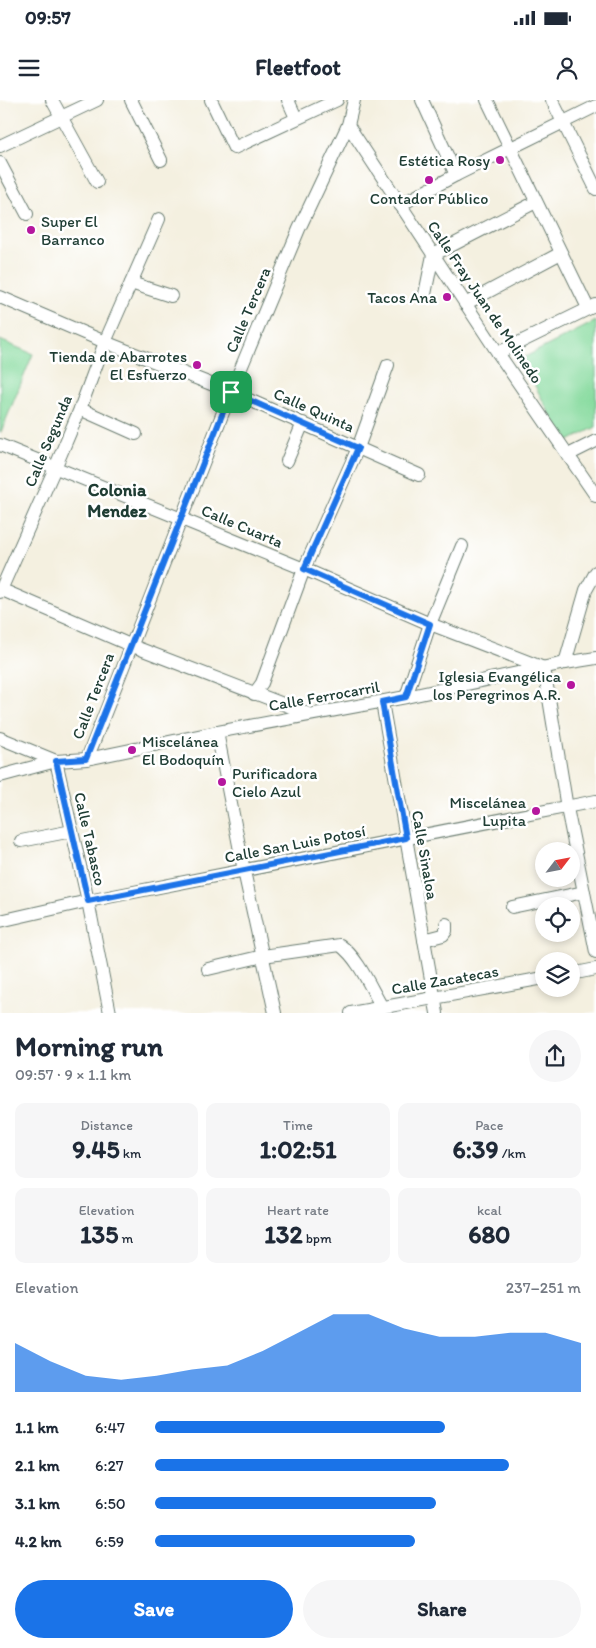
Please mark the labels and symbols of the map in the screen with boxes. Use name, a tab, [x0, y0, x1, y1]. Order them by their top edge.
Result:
place label: Estética Rosy	[399, 151, 490, 170]
marker: Estética Rosy	[494, 154, 506, 166]
marker: Contador Público	[423, 174, 435, 186]
place label: Contador Público	[370, 189, 488, 208]
place label: Super El Barranco	[41, 212, 105, 249]
street label: Calle Fray Juan de Molinedo	[423, 217, 547, 387]
marker: Super El Barranco	[25, 224, 37, 236]
street label: Calle Tercera	[221, 264, 275, 356]
place label: Tacos Ana	[367, 288, 438, 307]
marker: Tacos Ana	[441, 291, 453, 303]
place label: Tienda de Abarrotes El Esfuerzo	[49, 347, 187, 384]
marker: Tienda de Abarrotes El Esfuerzo	[191, 359, 203, 371]
pin	[210, 371, 252, 413]
street label: Calle Quinta	[271, 384, 357, 436]
street label: Calle Segunda	[20, 392, 76, 490]
district label: Colonia Mendez	[87, 479, 147, 522]
street label: Calle Cuarta	[198, 500, 286, 552]
street label: Calle Tercera	[68, 650, 118, 742]
place label: Iglesia Evangélica los Peregrinos A.R.	[433, 667, 562, 704]
street label: Calle Ferrocarril	[267, 677, 381, 715]
marker: Iglesia Evangélica los Peregrinos A.R.	[565, 679, 577, 691]
place label: Miscelánea El Bodoquín	[142, 732, 224, 769]
marker: Miscelánea El Bodoquín	[126, 744, 138, 756]
place label: Purificadora Cielo Azul	[232, 764, 317, 801]
marker: Purificadora Cielo Azul	[216, 776, 228, 788]
street label: Calle Tabasco	[70, 790, 110, 888]
place label: Miscelánea Lupita	[449, 793, 527, 830]
marker: Miscelánea Lupita	[530, 805, 542, 817]
street label: Calle Sinaloa	[408, 809, 442, 902]
street label: Calle San Luis Potosí	[223, 821, 367, 867]
north arrow	[535, 842, 580, 888]
street label: Calle Zacatecas	[390, 961, 500, 999]

